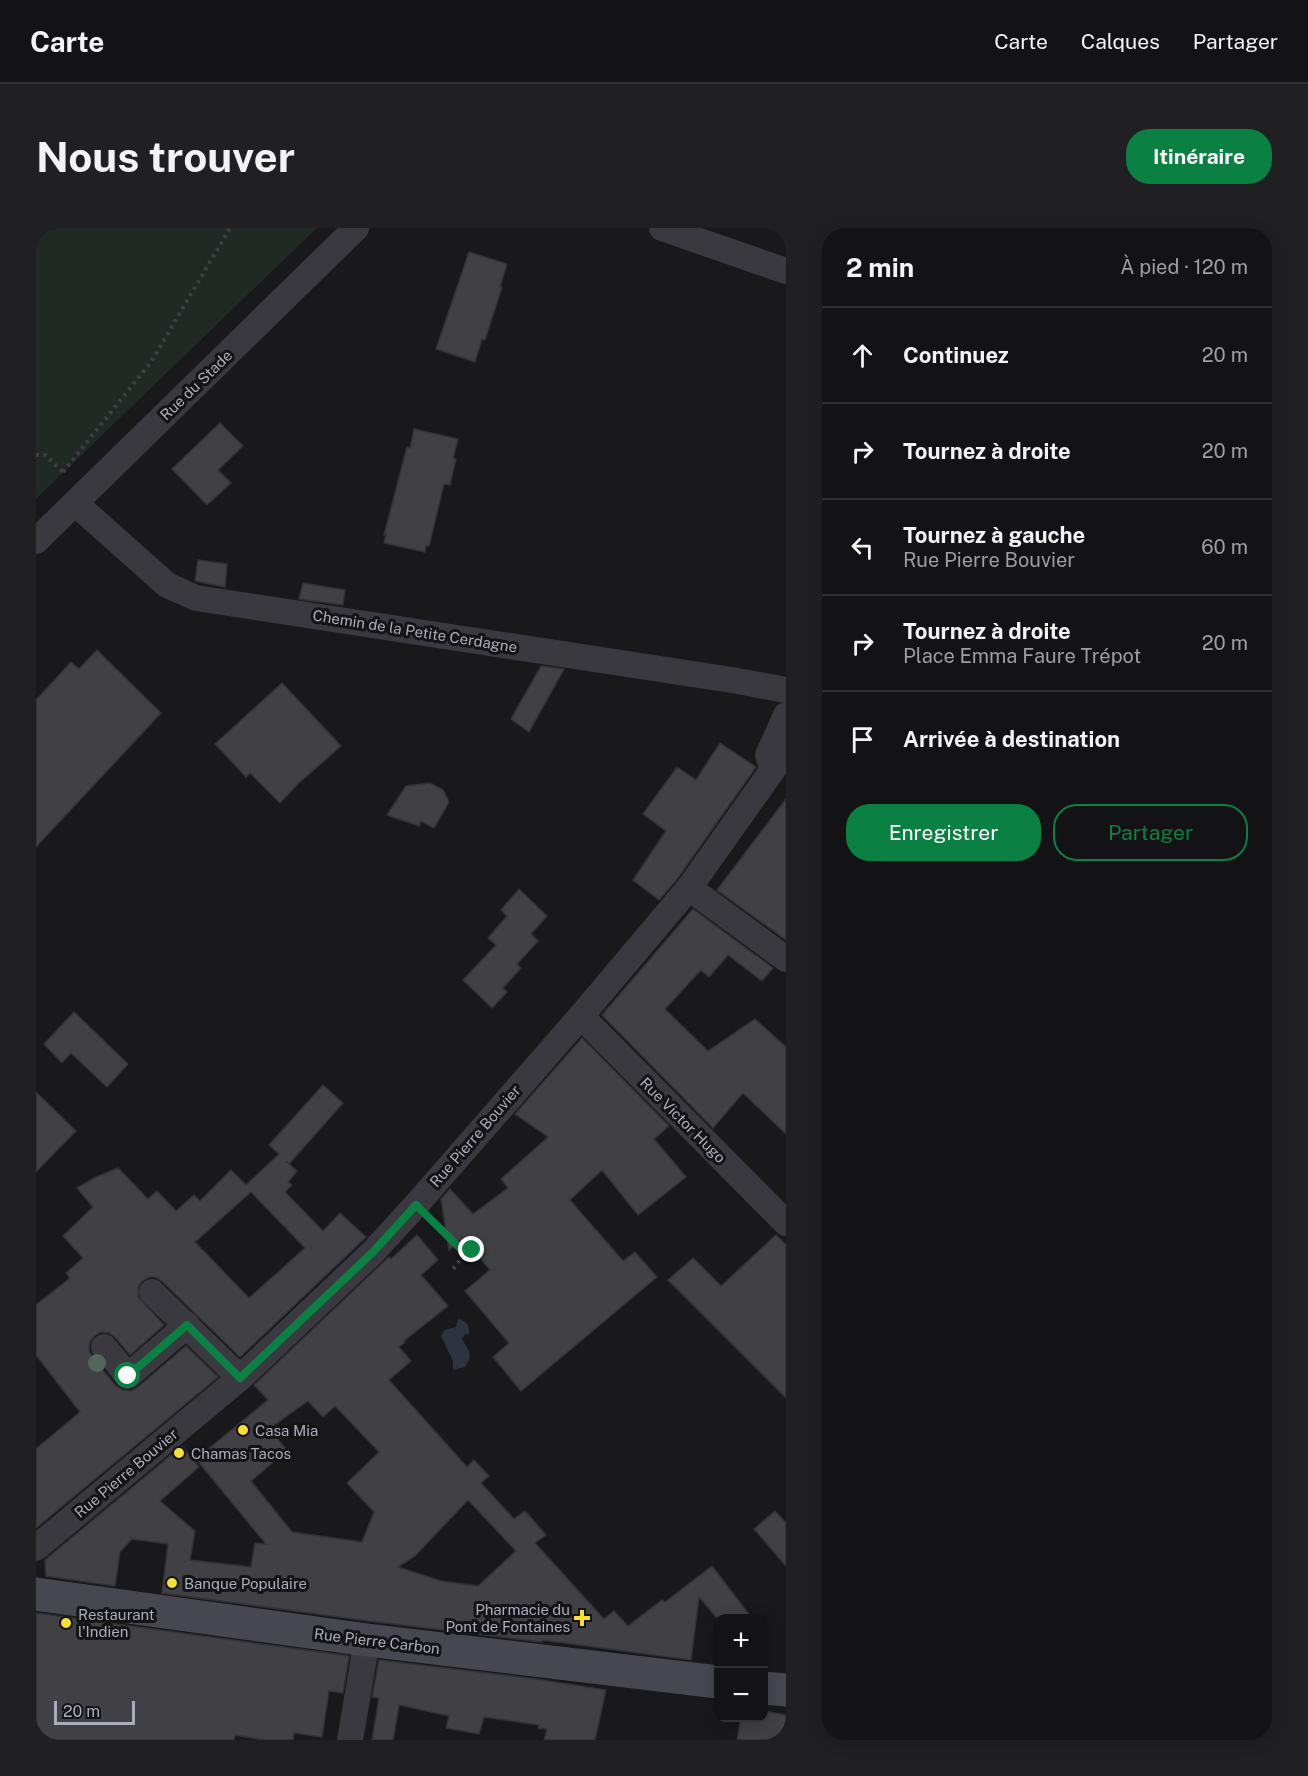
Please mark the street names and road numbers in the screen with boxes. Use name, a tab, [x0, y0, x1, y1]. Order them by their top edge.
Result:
street label: Rue du Stade	[157, 347, 235, 423]
street label: Chemin de la Petite Cerdagne	[312, 606, 518, 656]
street label: Rue Victor Hugo	[637, 1074, 729, 1166]
street label: Rue Pierre Bouvier	[426, 1082, 524, 1190]
street label: Rue Pierre Bouvier	[71, 1425, 181, 1521]
street label: Rue Pierre Carbon	[313, 1625, 441, 1657]

